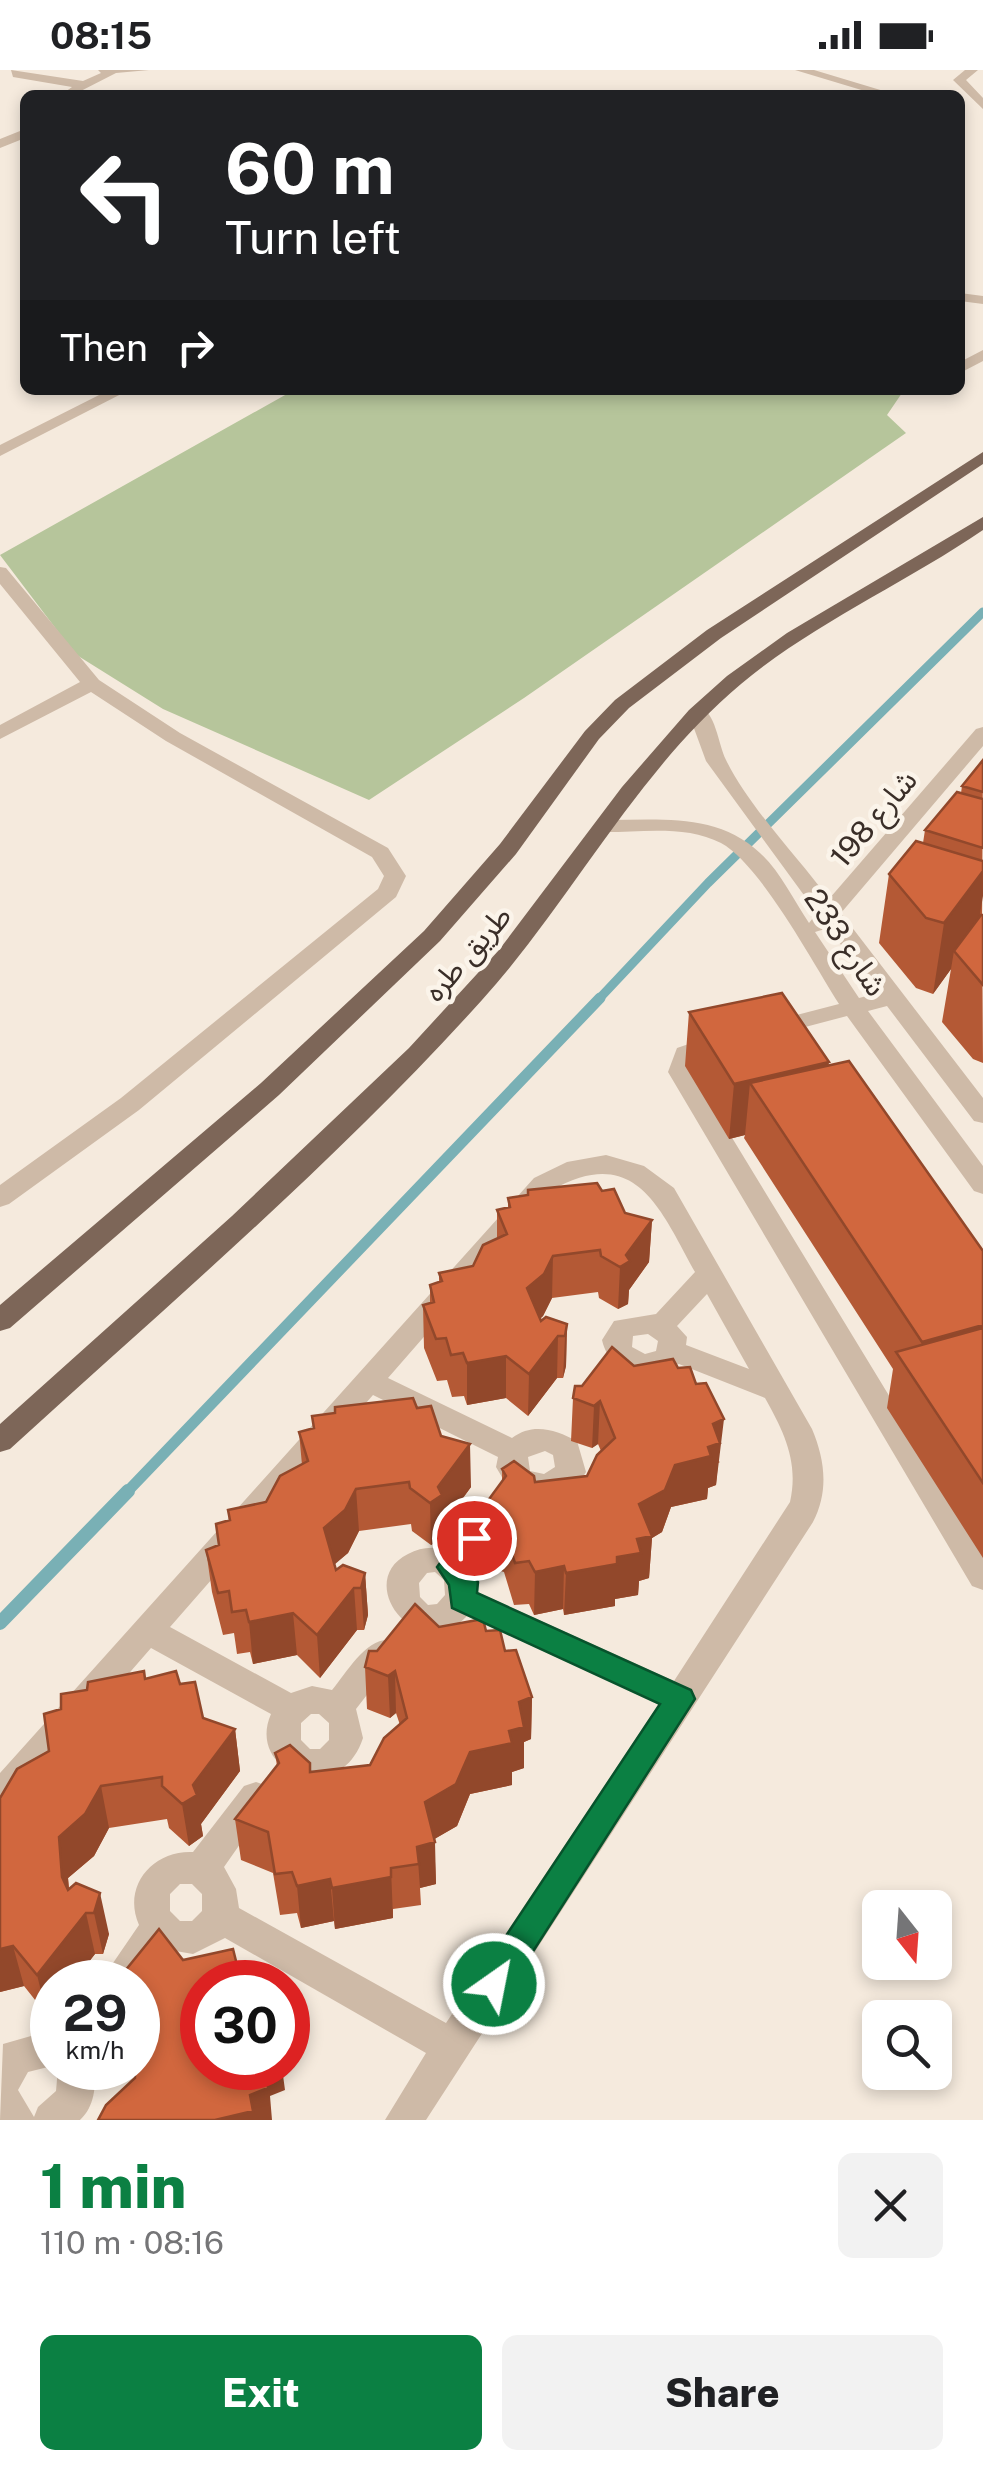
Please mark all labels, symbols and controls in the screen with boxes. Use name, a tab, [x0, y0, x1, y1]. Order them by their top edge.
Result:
text: 08:15	[50, 13, 152, 58]
text: 60 m	[225, 127, 395, 210]
icon: left	[60, 130, 190, 260]
text: Turn left	[225, 211, 401, 264]
icon: right	[168, 320, 223, 375]
text: Then	[60, 325, 148, 370]
street label: شارع 198	[822, 762, 928, 877]
street label: شارع 233	[793, 882, 895, 1005]
street label: طريق طره	[416, 898, 519, 1009]
pin	[432, 1496, 517, 1581]
icon: arrive	[447, 1511, 502, 1566]
north arrow	[862, 1890, 952, 1980]
map controls	[862, 1890, 952, 2090]
position arrow	[442, 1932, 546, 2036]
speed limit sign: 30	[180, 1960, 310, 2090]
text: 29	[63, 1983, 127, 2042]
button: search	[862, 2000, 952, 2090]
text: km/h	[66, 2035, 124, 2065]
text: 1 min	[40, 2151, 187, 2222]
button: close	[838, 2153, 943, 2258]
text: 110 m · 08:16	[40, 2224, 224, 2261]
button: Exit	[40, 2335, 482, 2450]
button: Share	[502, 2335, 943, 2450]

